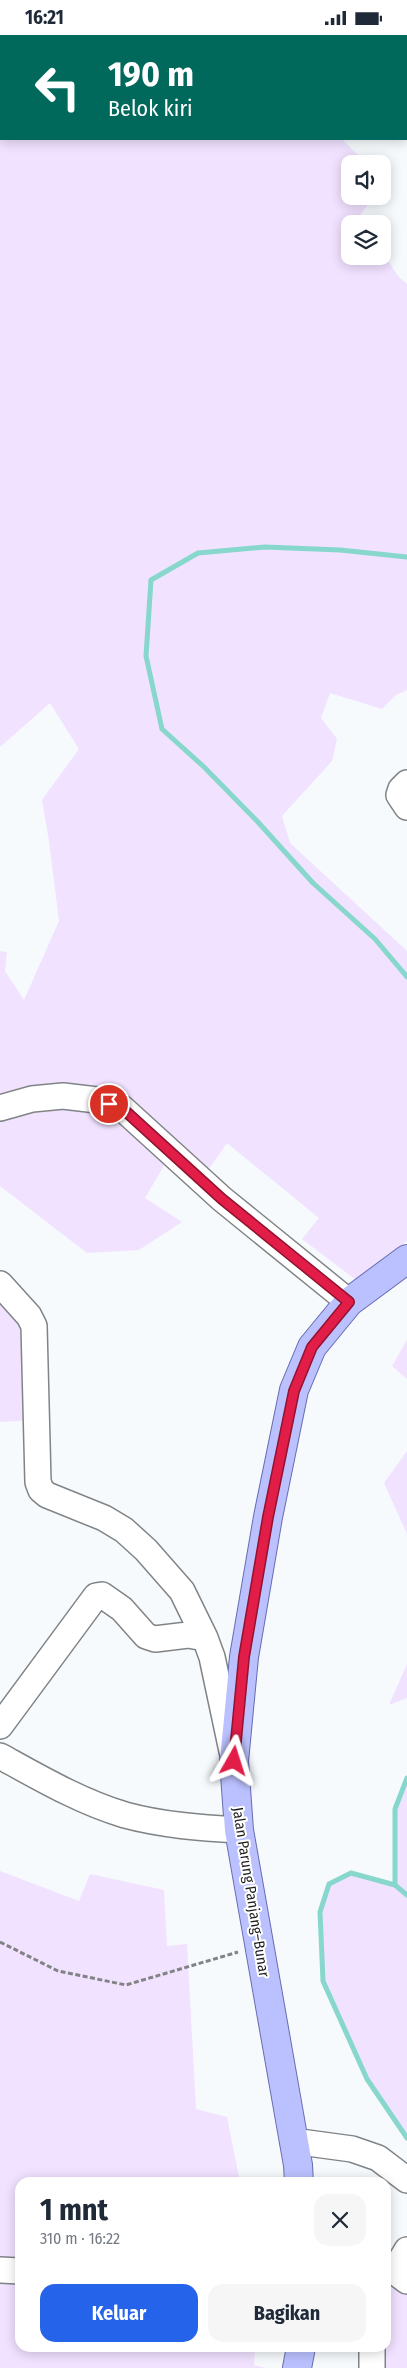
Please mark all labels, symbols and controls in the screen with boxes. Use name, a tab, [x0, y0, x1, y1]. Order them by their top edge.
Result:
text: 16:21	[25, 6, 64, 29]
text: 190 m	[108, 53, 194, 95]
icon: left	[25, 55, 90, 120]
text: Belok kiri	[108, 95, 193, 122]
map controls	[341, 155, 391, 265]
button: sound	[341, 155, 391, 205]
button: layers	[341, 215, 391, 265]
pin	[88, 1083, 130, 1125]
icon: arrive	[95, 1090, 123, 1118]
position arrow	[207, 1734, 259, 1786]
street label: Jalan Parung Panjang–Bunar	[229, 1806, 273, 1979]
text: 1 mnt	[40, 2192, 108, 2228]
button: close	[314, 2194, 366, 2246]
text: 310 m · 16:22	[40, 2229, 120, 2248]
button: Keluar	[40, 2284, 198, 2342]
button: Bagikan	[208, 2284, 366, 2342]

